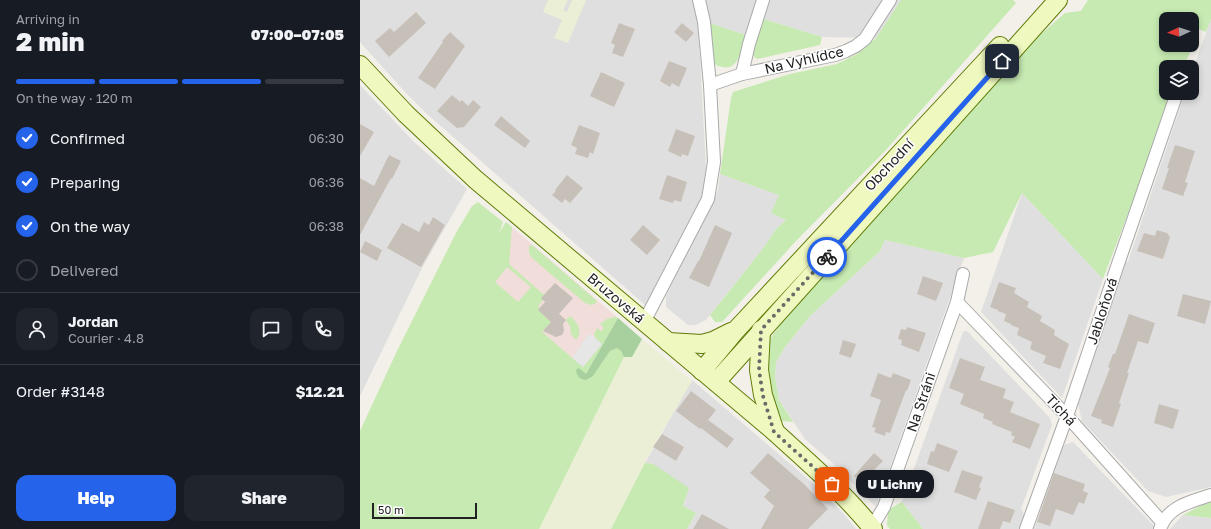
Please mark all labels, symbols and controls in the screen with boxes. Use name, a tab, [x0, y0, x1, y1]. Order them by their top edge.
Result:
text: Arriving in	[16, 11, 80, 27]
north arrow	[1159, 12, 1199, 52]
map controls	[1159, 12, 1199, 100]
text: 07:00–07:05	[251, 25, 344, 43]
text: 2 min	[16, 26, 84, 57]
street label: Na Vyhlídce	[763, 42, 845, 77]
pin	[985, 44, 1019, 78]
icon: home	[991, 50, 1013, 72]
button: layers	[1159, 60, 1199, 100]
text: On the way · 120 m	[16, 90, 133, 106]
icon: check	[16, 127, 38, 149]
text: Confirmed	[50, 129, 125, 147]
text: 06:30	[309, 130, 344, 146]
street label: Obchodní	[860, 134, 918, 194]
icon: check	[16, 171, 38, 193]
text: Preparing	[50, 173, 120, 191]
text: 06:36	[309, 174, 344, 190]
icon: check	[16, 215, 38, 237]
text: On the way	[50, 217, 130, 235]
text: 06:38	[309, 218, 344, 234]
courier	[807, 237, 847, 277]
icon: bike	[816, 246, 838, 268]
text: Delivered	[50, 261, 118, 279]
street label: Bruzovská	[584, 269, 648, 326]
street label: Jabloňová	[1083, 275, 1120, 346]
button: person	[16, 308, 58, 350]
button: chat	[250, 308, 292, 350]
button: phone	[302, 308, 344, 350]
text: Jordan	[68, 312, 118, 330]
text: Courier · 4.8	[68, 330, 144, 346]
street label: Na Stráni	[902, 370, 939, 434]
text: Order #3148	[16, 382, 105, 400]
text: $12.21	[295, 382, 344, 400]
street label: Tichá	[1043, 390, 1080, 429]
pin	[815, 467, 849, 501]
callout: U Lichny	[856, 470, 934, 498]
icon: bag	[821, 473, 843, 495]
button: Help	[16, 475, 176, 521]
button: Share	[184, 475, 344, 521]
text: U Lichny	[867, 476, 923, 492]
scale bar	[372, 501, 477, 520]
text: 50 m	[378, 503, 404, 516]

